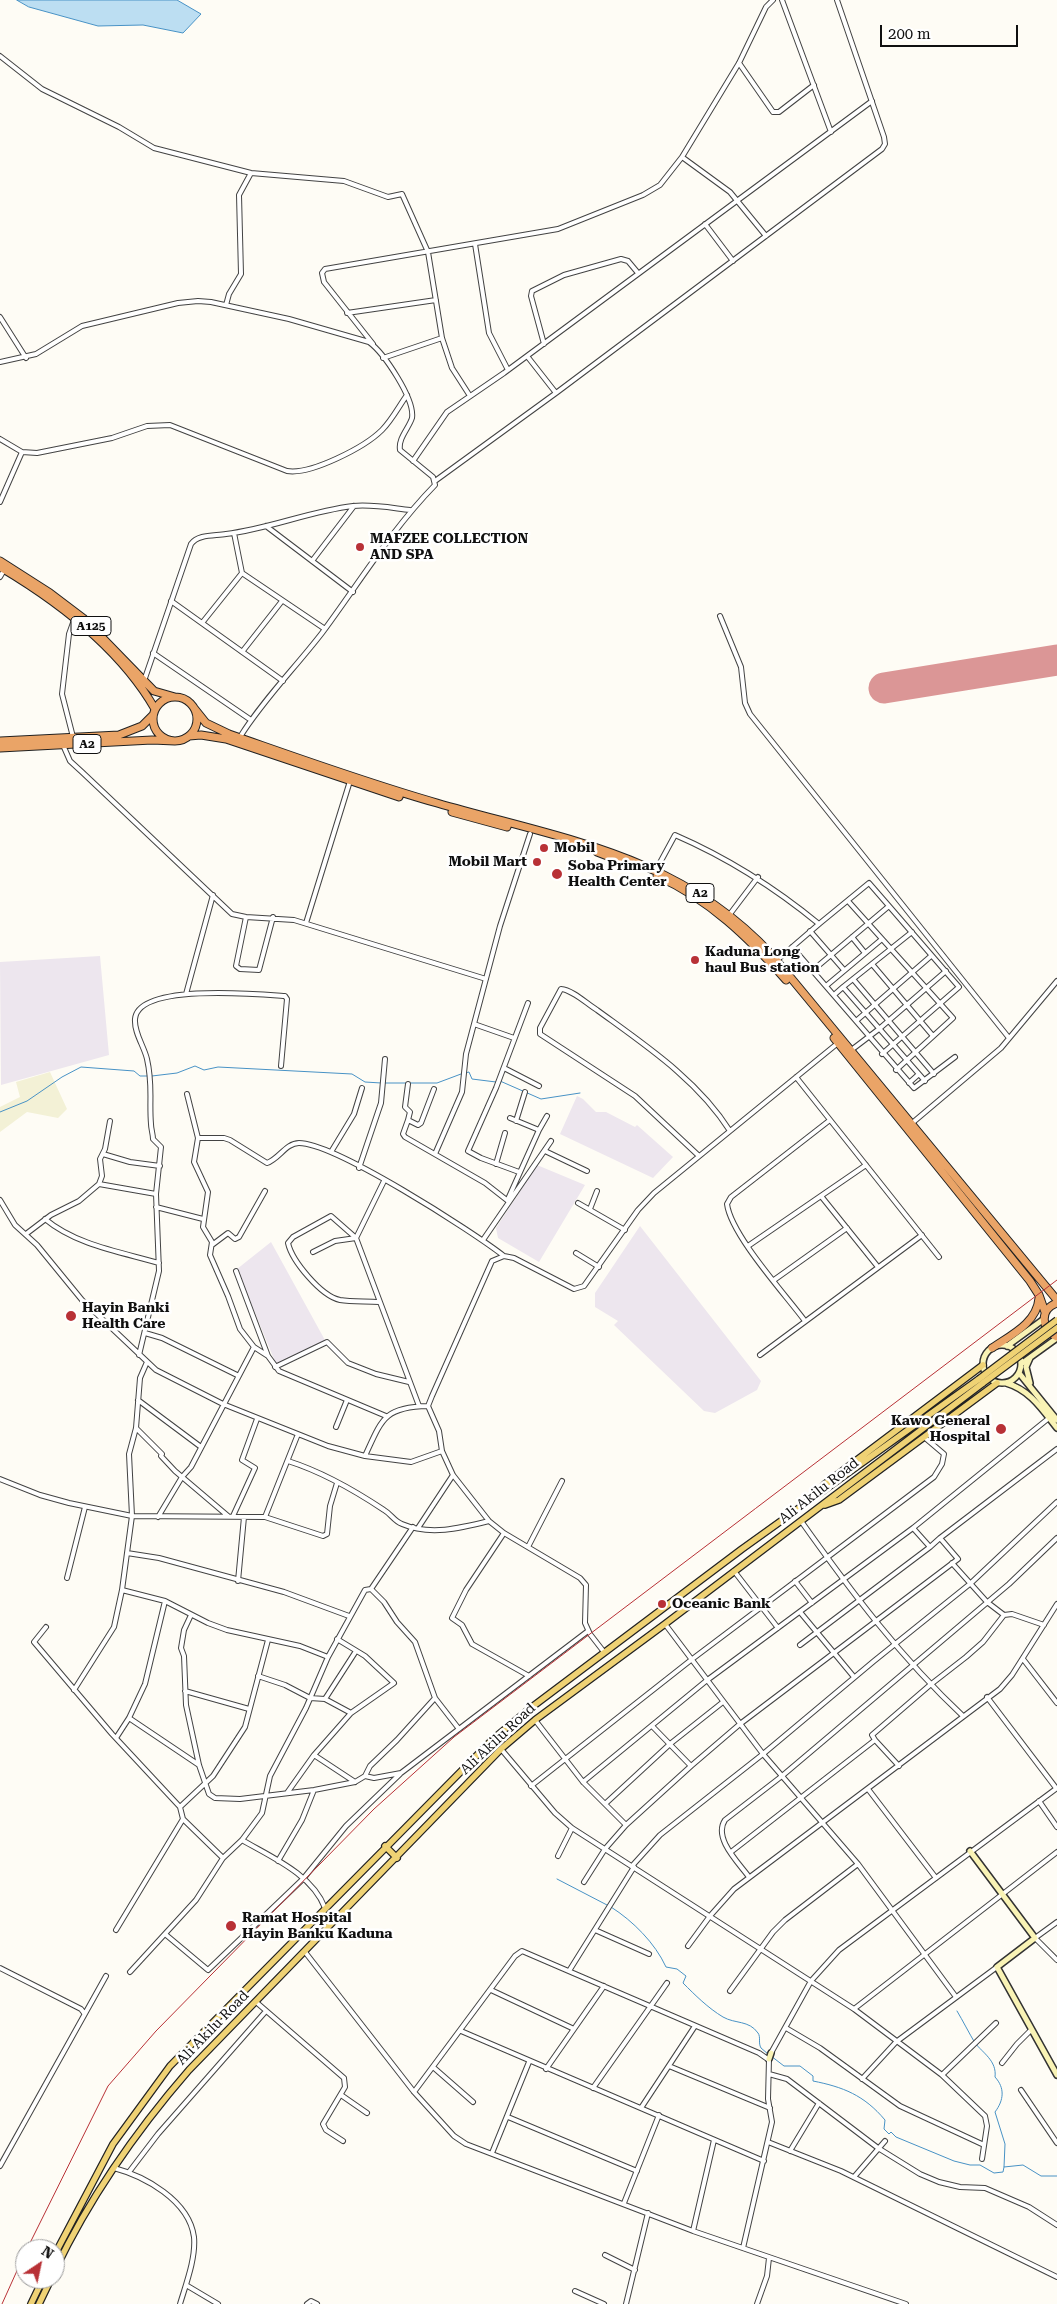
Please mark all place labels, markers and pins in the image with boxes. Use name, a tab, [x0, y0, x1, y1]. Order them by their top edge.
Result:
place label: MAFZEE COLLECTION AND SPA	[370, 531, 528, 564]
marker: MAFZEE COLLECTION AND SPA	[354, 541, 366, 553]
place label: Mobil	[554, 840, 595, 856]
marker: Mobil	[538, 842, 550, 854]
place label: Mobil Mart	[448, 854, 527, 870]
marker: Mobil Mart	[531, 856, 543, 868]
place label: Soba Primary Health Center	[568, 858, 667, 890]
marker: Soba Primary Health Center	[550, 867, 564, 881]
place label: Kaduna Long haul Bus station	[705, 944, 820, 976]
marker: Kaduna Long haul Bus station	[689, 954, 701, 966]
place label: Hayin Banki Health Care	[82, 1300, 169, 1332]
marker: Hayin Banki Health Care	[64, 1309, 78, 1323]
place label: Kawo General Hospital	[891, 1413, 990, 1445]
marker: Kawo General Hospital	[994, 1422, 1008, 1436]
place label: Oceanic Bank	[672, 1596, 771, 1612]
marker: Oceanic Bank	[656, 1598, 668, 1610]
place label: Ramat Hospital Hayin Banku Kaduna	[242, 1910, 393, 1942]
marker: Ramat Hospital Hayin Banku Kaduna	[224, 1919, 238, 1933]

